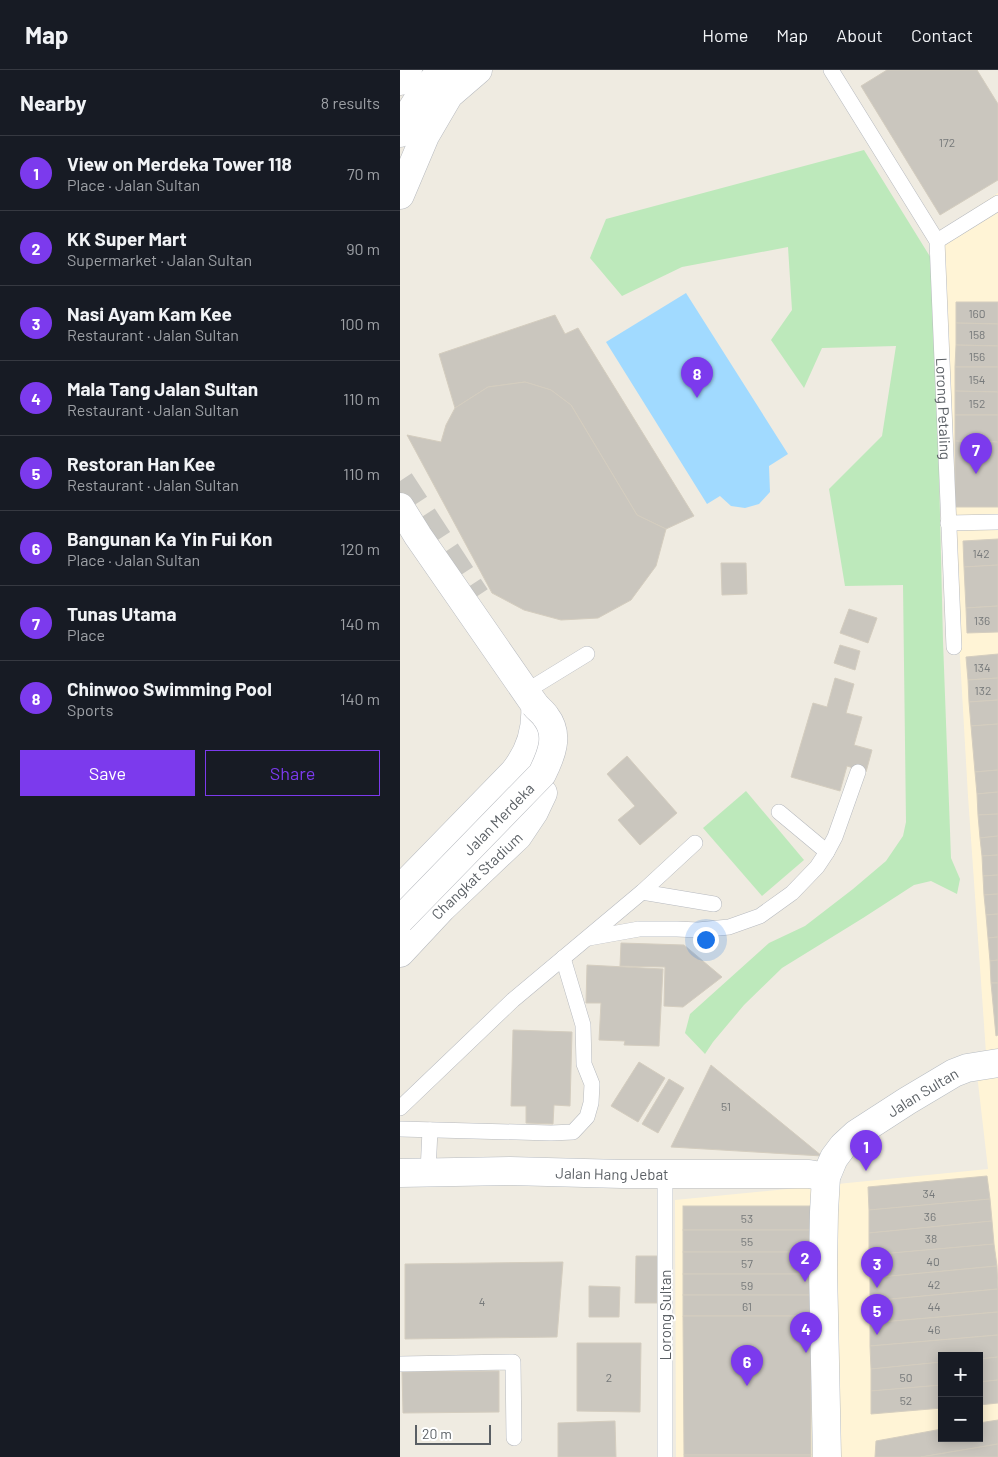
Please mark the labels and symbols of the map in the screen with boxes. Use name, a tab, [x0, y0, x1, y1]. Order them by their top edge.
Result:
house number: 172	[939, 135, 955, 149]
house number: 160	[968, 306, 986, 320]
house number: 158	[969, 327, 985, 341]
house number: 156	[969, 349, 985, 363]
pin: 8	[681, 357, 713, 398]
street label: Lorong Petaling	[933, 357, 955, 460]
house number: 154	[969, 372, 985, 386]
house number: 152	[969, 396, 985, 410]
pin: 7	[960, 433, 992, 474]
house number: 142	[972, 546, 990, 560]
house number: 136	[974, 613, 990, 627]
house number: 134	[974, 660, 991, 674]
house number: 132	[975, 683, 991, 697]
street label: Jalan Merdeka	[459, 779, 538, 859]
street label: Changkat Stadium	[427, 828, 526, 923]
your location	[693, 927, 719, 953]
street label: Jalan Sultan	[883, 1064, 961, 1121]
house number: 51	[721, 1099, 731, 1113]
pin: 1	[850, 1130, 882, 1171]
street label: Jalan Hang Jebat	[555, 1163, 669, 1183]
house number: 34	[923, 1186, 935, 1200]
house number: 36	[924, 1209, 936, 1223]
house number: 53	[741, 1211, 753, 1225]
house number: 38	[925, 1231, 937, 1245]
house number: 55	[741, 1234, 753, 1248]
pin: 2	[789, 1241, 821, 1282]
pin: 3	[861, 1247, 893, 1288]
house number: 40	[926, 1254, 940, 1268]
house number: 57	[741, 1256, 753, 1270]
street label: Lorong Sultan	[656, 1270, 674, 1360]
house number: 42	[927, 1277, 941, 1291]
house number: 59	[741, 1278, 753, 1292]
house number: 4	[479, 1294, 485, 1308]
pin: 5	[861, 1294, 893, 1335]
house number: 61	[742, 1299, 752, 1313]
house number: 44	[927, 1299, 941, 1313]
pin: 4	[790, 1312, 822, 1353]
house number: 46	[928, 1322, 940, 1336]
pin: 6	[731, 1345, 763, 1386]
house number: 2	[606, 1370, 612, 1384]
house number: 50	[900, 1370, 912, 1384]
house number: 52	[900, 1393, 912, 1407]
scale bar	[415, 1422, 491, 1445]

